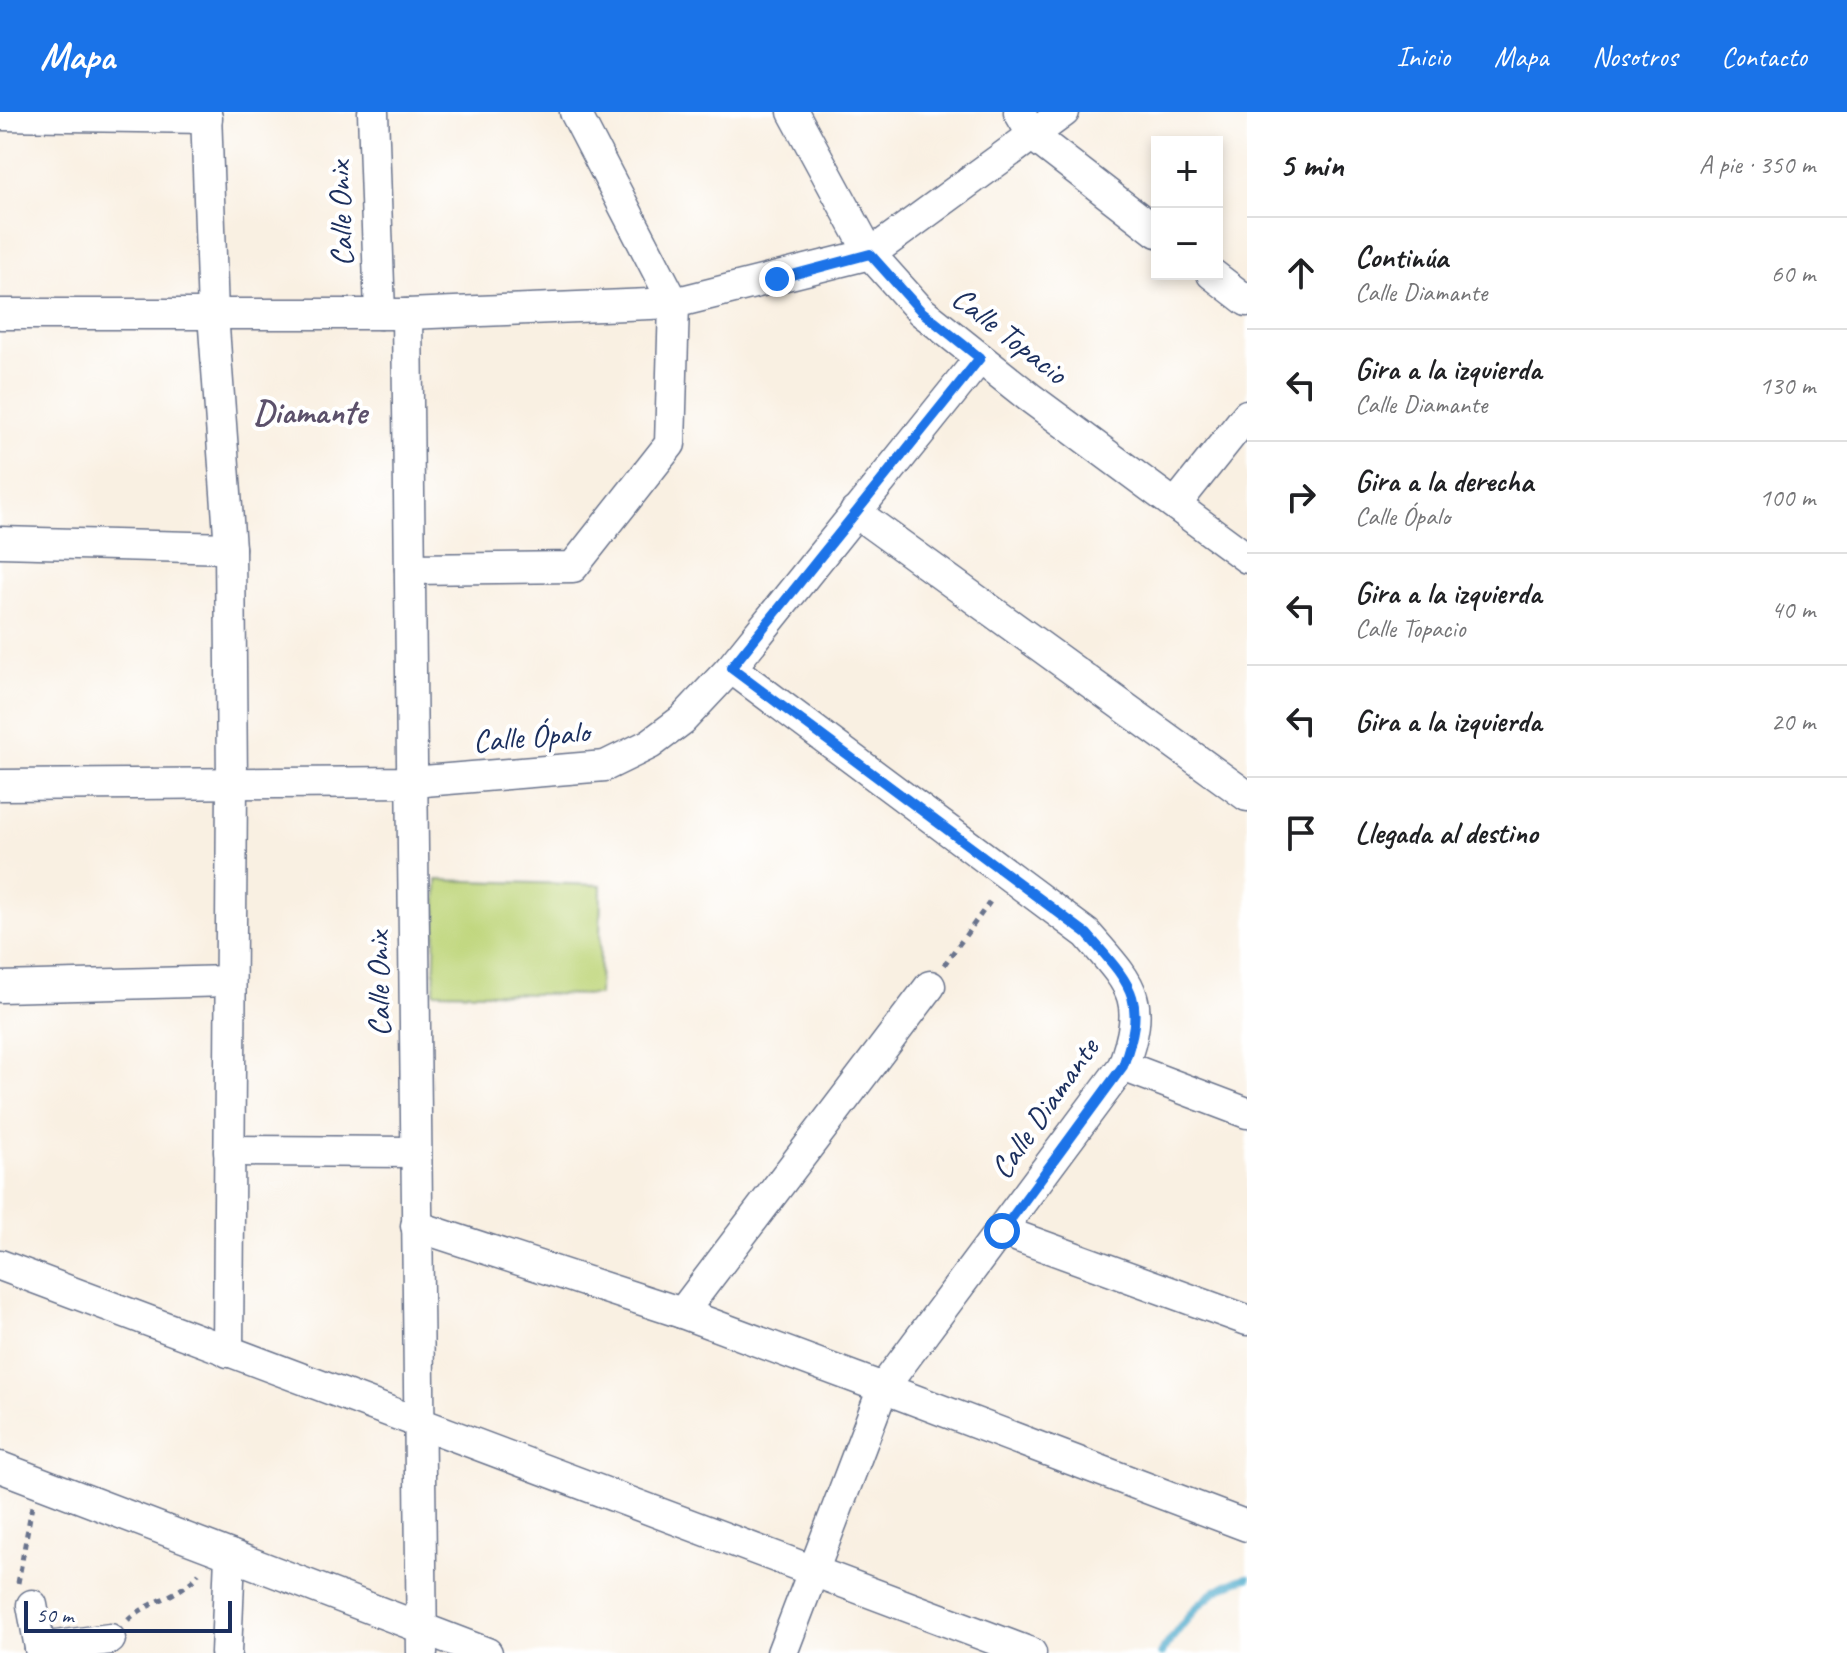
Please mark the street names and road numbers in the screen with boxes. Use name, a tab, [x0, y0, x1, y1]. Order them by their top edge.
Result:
street label: Calle Onix	[318, 158, 363, 267]
street label: Calle Topacio	[944, 277, 1077, 394]
street label: Calle Ópalo	[471, 711, 595, 762]
street label: Calle Onix	[357, 928, 400, 1037]
street label: Calle Diamante	[981, 1028, 1109, 1187]

